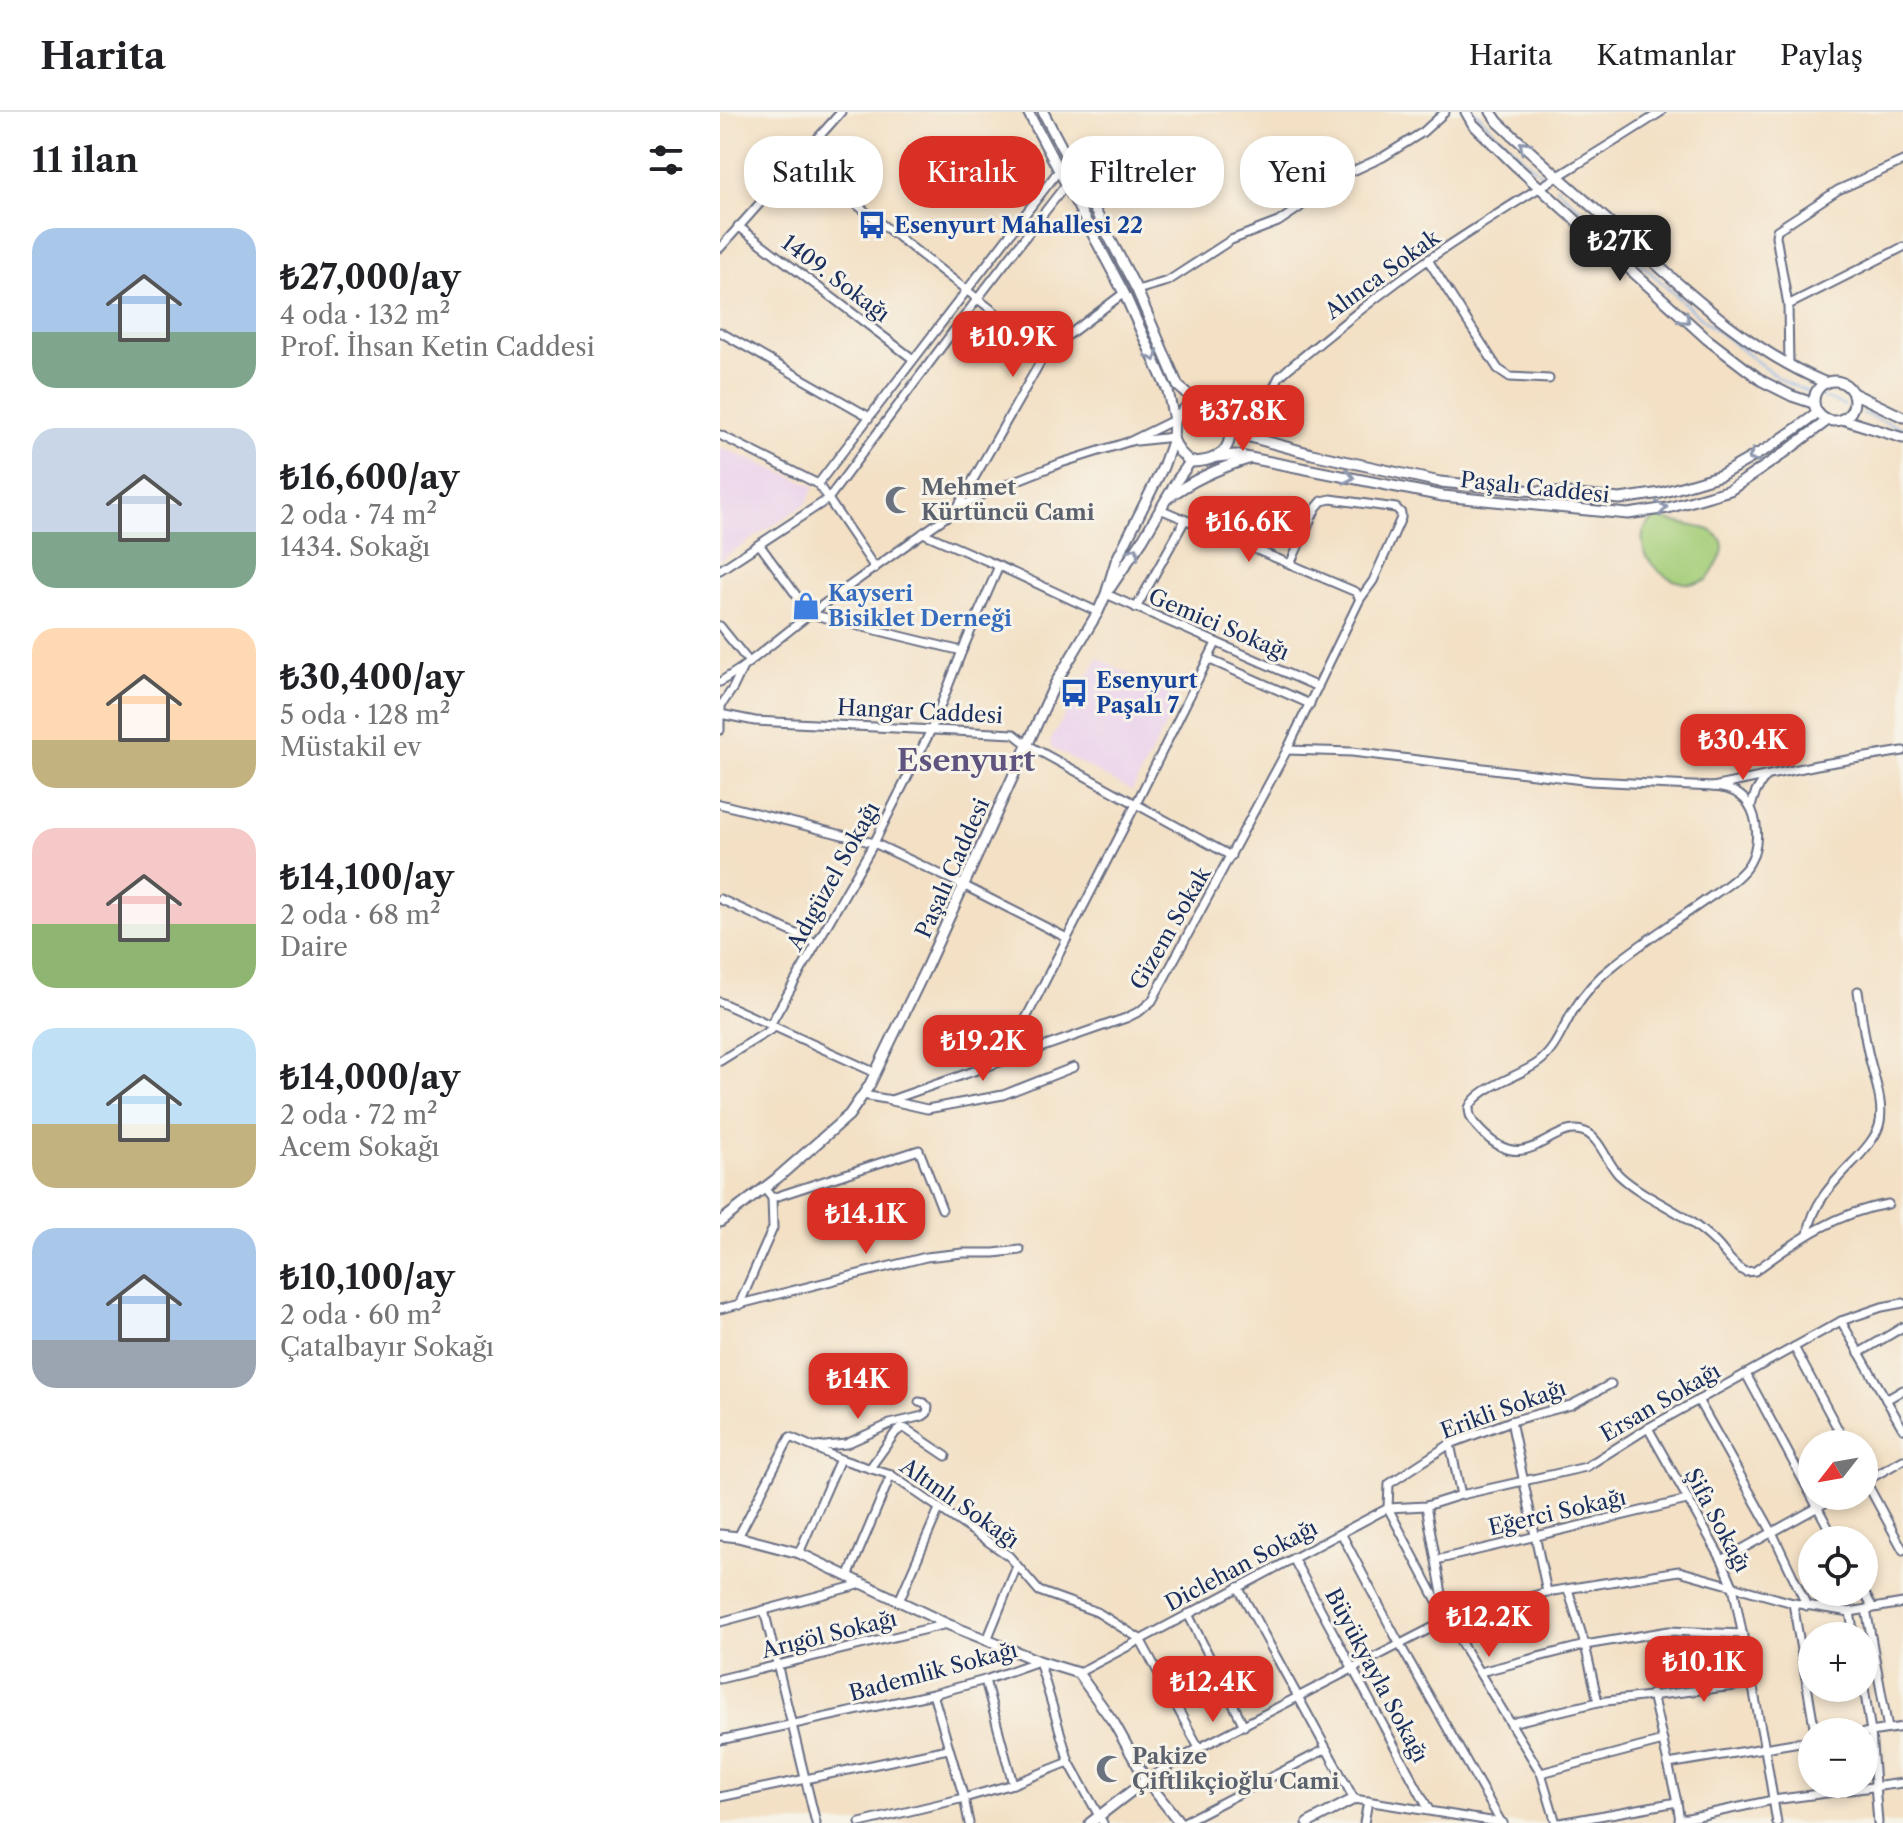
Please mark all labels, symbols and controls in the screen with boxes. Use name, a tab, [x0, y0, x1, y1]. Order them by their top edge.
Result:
text: Harita	[40, 32, 166, 79]
text: Harita	[1469, 38, 1552, 72]
text: Katmanlar	[1596, 38, 1736, 72]
text: Paylaş	[1780, 38, 1863, 72]
chip: Satılık	[744, 136, 883, 208]
chip: Kiralık	[899, 136, 1045, 208]
chip: Filtreler	[1061, 136, 1224, 208]
chip: Yeni	[1240, 136, 1355, 208]
icon: filters	[644, 138, 688, 182]
text: 11 ilan	[32, 139, 138, 181]
one-way arrow	[1518, 141, 1533, 155]
bus stop icon: Esenyurt Mahallesi 22	[857, 210, 887, 240]
place label: Esenyurt Mahallesi 22	[894, 212, 1143, 239]
pin: ₺27K	[1573, 215, 1667, 283]
street label: Alınca Sokak	[1319, 223, 1446, 326]
text: ₺27K	[1588, 225, 1652, 257]
street label: 1409. Sokağı	[776, 229, 895, 328]
text: ₺27,000/ay	[280, 256, 461, 298]
icon: home	[96, 260, 192, 356]
text: 4 oda · 132 m²	[280, 299, 450, 331]
one-way arrow	[1675, 310, 1690, 324]
pin: ₺10.9K	[948, 311, 1078, 379]
text: ₺10.9K	[970, 321, 1056, 353]
text: Prof. İhsan Ketin Caddesi	[280, 331, 595, 363]
one-way arrow	[1143, 348, 1159, 362]
pin: ₺37.8K	[1178, 385, 1308, 453]
text: ₺37.8K	[1200, 395, 1286, 427]
one-way arrow	[1747, 447, 1762, 463]
text: ₺16,600/ay	[280, 456, 459, 498]
icon: home	[96, 460, 192, 556]
street label: Paşalı Caddesi	[1459, 466, 1611, 509]
one-way arrow	[1342, 468, 1355, 485]
place label: Mehmet Kürtüncü Cami	[921, 474, 1095, 526]
mosque icon: Mehmet Kürtüncü Cami	[884, 485, 914, 515]
pin: ₺16.6K	[1184, 496, 1314, 564]
text: 2 oda · 74 m²	[280, 499, 437, 531]
one-way arrow	[1654, 500, 1668, 517]
text: ₺16.6K	[1206, 506, 1292, 538]
text: 1434. Sokağı	[280, 531, 430, 563]
one-way arrow	[1125, 547, 1140, 561]
place label: Kayseri Bisiklet Derneği	[828, 580, 1012, 632]
street label: Gemici Sokağı	[1145, 583, 1293, 666]
shop icon: Kayseri Bisiklet Derneği	[791, 591, 821, 621]
text: ₺30,400/ay	[280, 656, 464, 698]
icon: home	[96, 660, 192, 756]
place label: Esenyurt Paşalı 7	[1096, 667, 1198, 719]
bus stop icon: Esenyurt Paşalı 7	[1059, 678, 1089, 708]
street label: Hangar Caddesi	[836, 694, 1004, 729]
text: 5 oda · 128 m²	[280, 699, 450, 731]
pin: ₺30.4K	[1678, 714, 1808, 782]
text: ₺30.4K	[1698, 724, 1788, 756]
text: Müstakil ev	[280, 731, 421, 763]
district label: Esenyurt	[897, 742, 1035, 779]
street label: Paşalı Caddesi	[910, 794, 995, 942]
street label: Adıgüzel Sokağı	[781, 797, 886, 956]
text: ₺14,100/ay	[280, 856, 454, 898]
icon: home	[96, 860, 192, 956]
street label: Gizem Sokak	[1124, 861, 1217, 995]
text: 2 oda · 68 m²	[280, 899, 441, 931]
text: Daire	[280, 931, 348, 963]
pin: ₺19.2K	[918, 1015, 1048, 1083]
text: ₺19.2K	[941, 1025, 1025, 1057]
text: ₺14,000/ay	[280, 1056, 460, 1098]
icon: home	[96, 1060, 192, 1156]
text: 2 oda · 72 m²	[280, 1099, 438, 1131]
text: Acem Sokağı	[280, 1131, 439, 1163]
pin: ₺14.1K	[801, 1188, 931, 1256]
text: ₺14.1K	[825, 1198, 907, 1230]
text: ₺10,100/ay	[280, 1256, 455, 1298]
icon: home	[96, 1260, 192, 1356]
text: 2 oda · 60 m²	[280, 1299, 442, 1331]
text: Çatalbayır Sokağı	[280, 1331, 494, 1363]
pin: ₺14K	[811, 1353, 905, 1421]
street label: Ersan Sokağı	[1596, 1357, 1725, 1448]
text: ₺14K	[827, 1363, 889, 1395]
street label: Erikli Sokağı	[1437, 1374, 1570, 1445]
north arrow	[1798, 1430, 1878, 1510]
map controls	[1798, 1430, 1878, 1798]
street label: Altınlı Sokağı	[894, 1452, 1025, 1554]
street label: Şifa Sokağı	[1679, 1464, 1756, 1577]
street label: Eğerci Sokağı	[1486, 1483, 1629, 1541]
street label: Diclehan Sokağı	[1160, 1514, 1322, 1617]
button: locate	[1798, 1526, 1878, 1606]
street label: Büyükyayla Sokağı	[1319, 1584, 1434, 1767]
pin: ₺12.2K	[1424, 1591, 1554, 1659]
text: ₺12.2K	[1446, 1601, 1532, 1633]
street label: Arıgöl Sokağı	[758, 1605, 900, 1665]
button: +	[1798, 1622, 1878, 1702]
street label: Bademlik Sokağı	[846, 1636, 1021, 1707]
pin: ₺10.1K	[1639, 1636, 1769, 1704]
text: ₺10.1K	[1663, 1646, 1745, 1678]
pin: ₺12.4K	[1148, 1656, 1278, 1724]
text: ₺12.4K	[1170, 1666, 1256, 1698]
button: −	[1798, 1718, 1878, 1798]
place label: Pakize Çiftlikçioğlu Cami	[1132, 1743, 1339, 1795]
mosque icon: Pakize Çiftlikçioğlu Cami	[1095, 1754, 1125, 1784]

